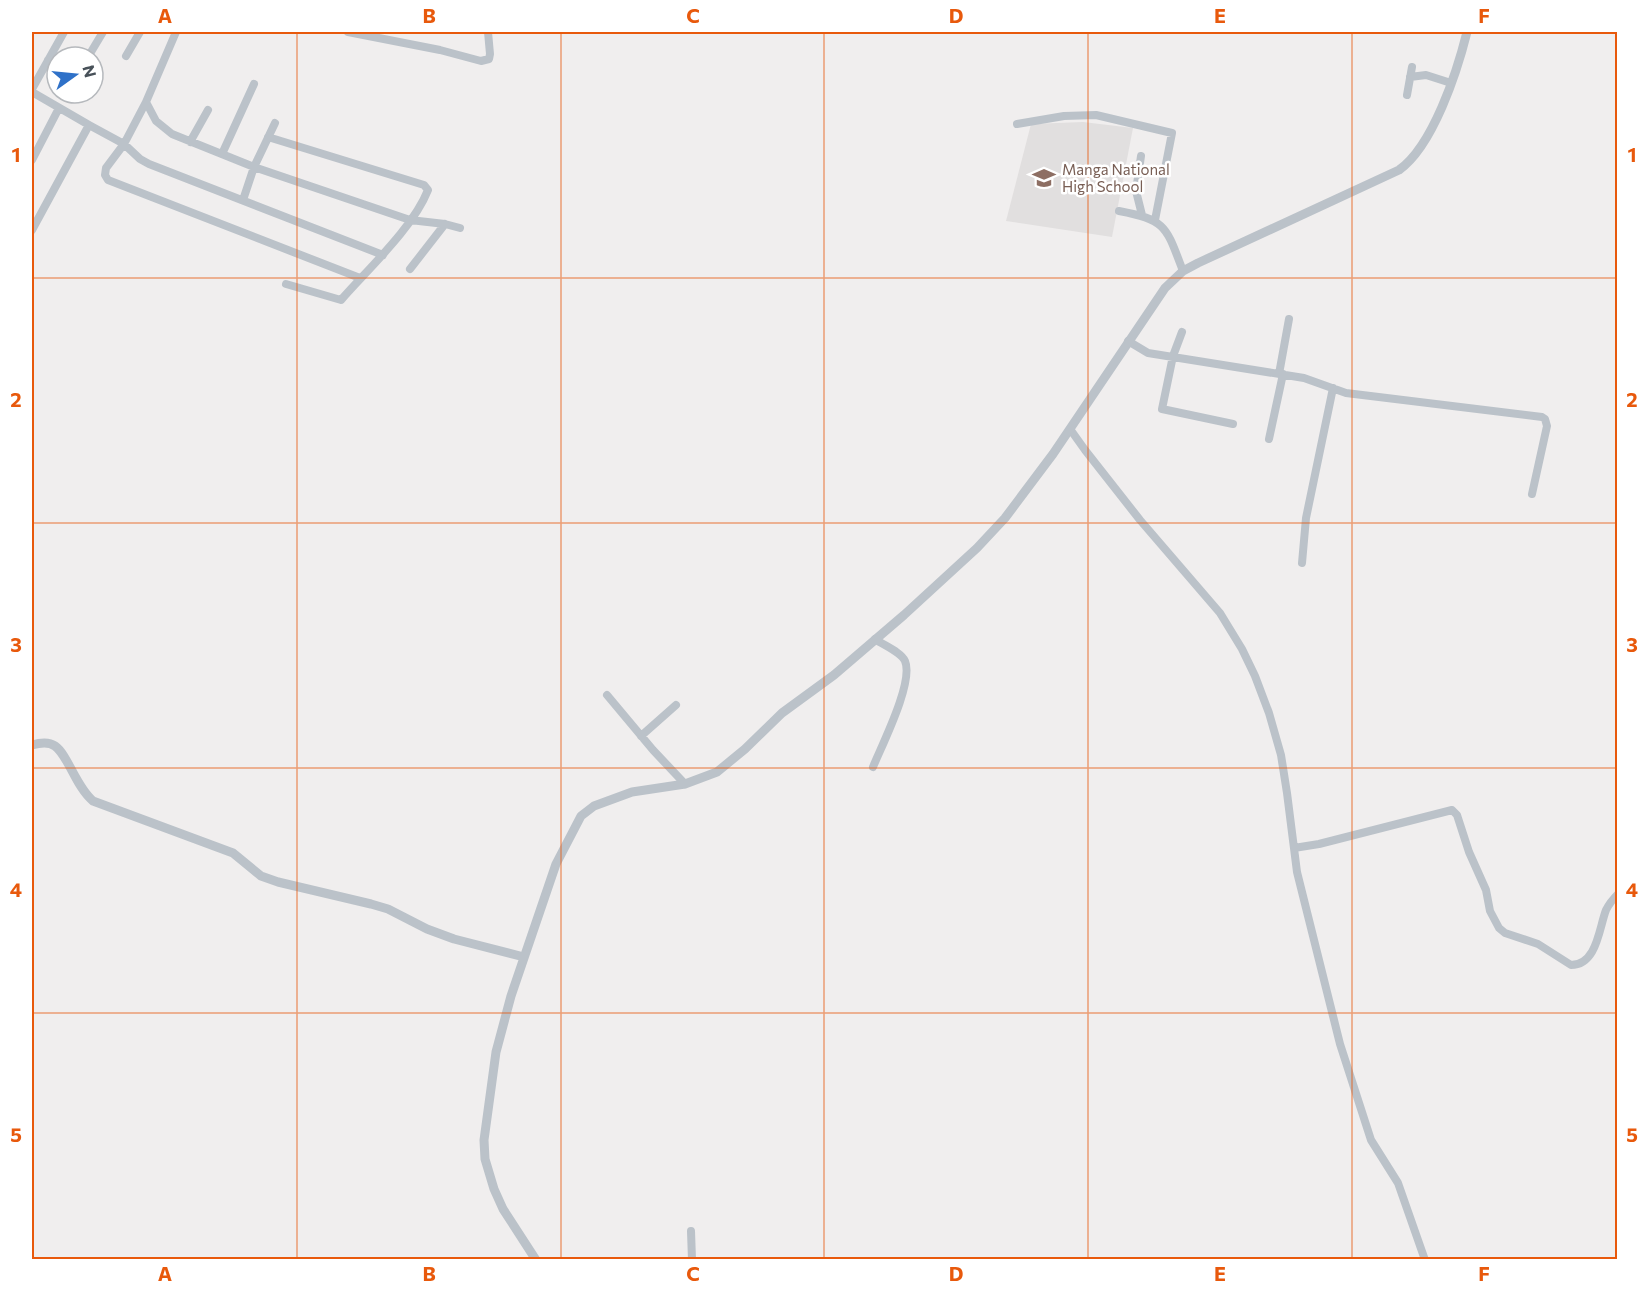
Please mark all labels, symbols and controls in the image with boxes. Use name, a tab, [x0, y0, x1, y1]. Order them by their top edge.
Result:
text: A	[158, 3, 172, 27]
text: B	[422, 3, 436, 27]
text: C	[686, 3, 700, 27]
text: D	[949, 3, 963, 27]
text: E	[1214, 3, 1226, 27]
text: F	[1478, 3, 1490, 27]
north arrow	[45, 45, 105, 105]
text: N	[79, 63, 101, 79]
text: 1	[11, 142, 21, 166]
text: 1	[1627, 142, 1637, 166]
place label: Manga National High School	[1062, 160, 1170, 195]
school or university icon: Manga National High School	[1031, 165, 1057, 191]
text: 2	[10, 387, 22, 411]
text: 2	[1626, 387, 1638, 411]
text: 3	[10, 632, 22, 656]
text: 3	[1626, 632, 1638, 656]
text: 4	[10, 877, 22, 901]
text: 4	[1626, 877, 1638, 901]
text: 5	[10, 1122, 22, 1146]
text: 5	[1626, 1122, 1638, 1146]
text: A	[158, 1261, 172, 1285]
text: B	[422, 1261, 436, 1285]
text: C	[686, 1261, 700, 1285]
text: D	[949, 1261, 963, 1285]
text: E	[1214, 1261, 1226, 1285]
text: F	[1478, 1261, 1490, 1285]

